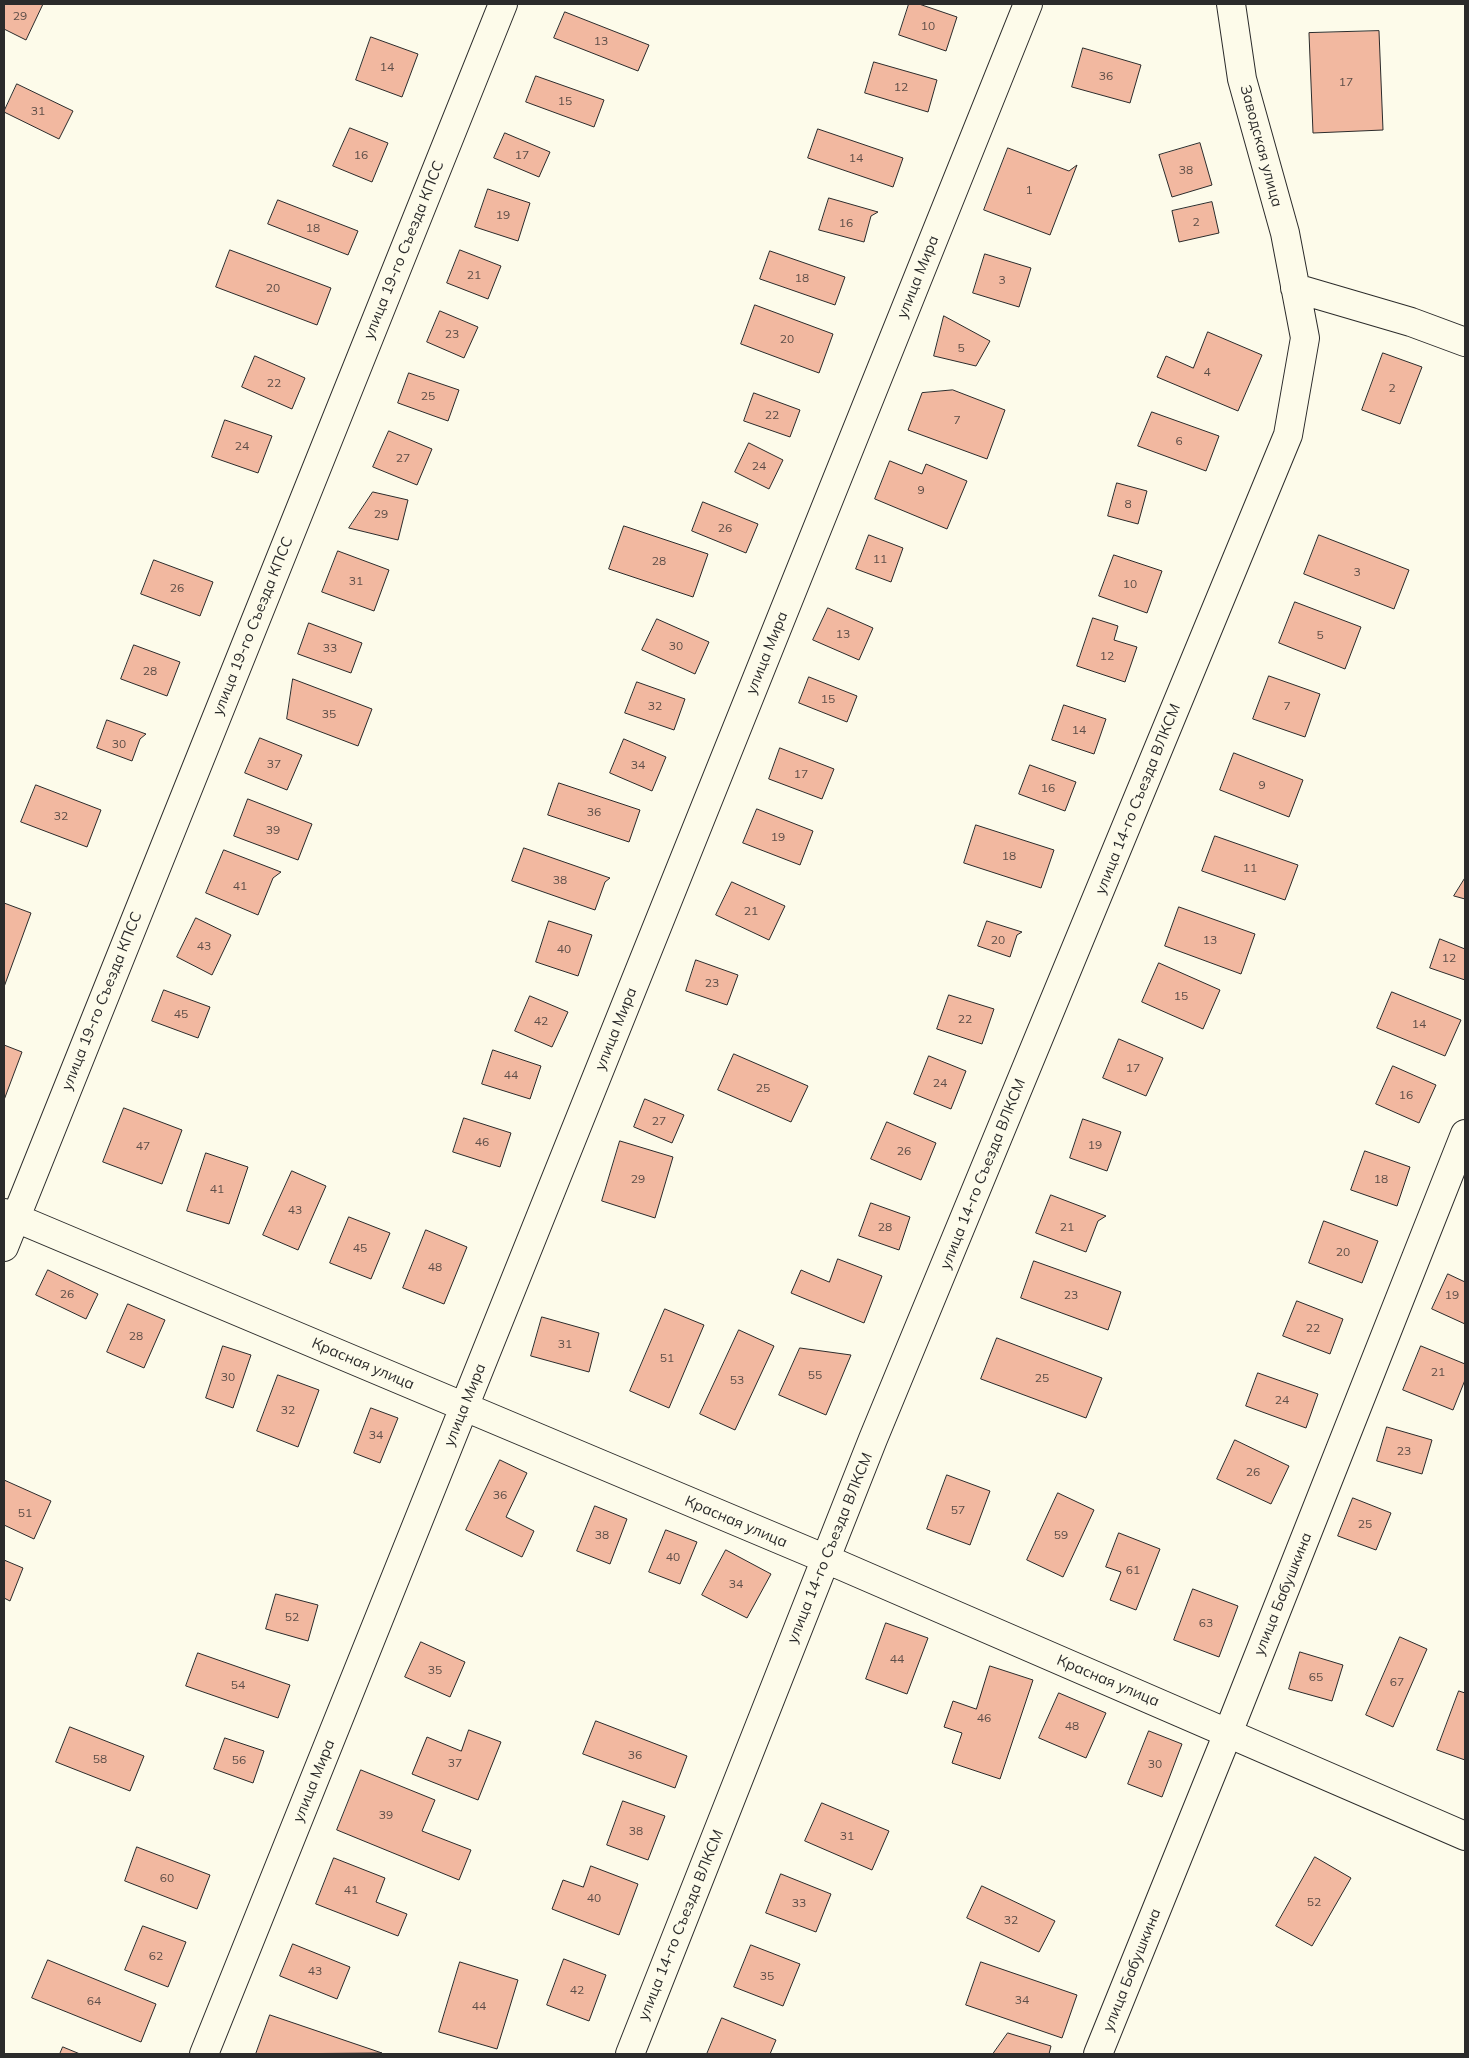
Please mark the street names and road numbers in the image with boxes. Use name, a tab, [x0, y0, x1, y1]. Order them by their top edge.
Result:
street label: Заводская улица	[1236, 83, 1286, 209]
street label: улица 19-го Съезда КПСС	[360, 158, 448, 342]
street label: улица Мира	[893, 233, 943, 321]
street label: улица 19-го Съезда КПСС	[209, 534, 297, 718]
street label: улица Мира	[742, 609, 792, 697]
street label: улица 14-го Съезда ВЛКСМ	[1091, 701, 1185, 897]
street label: улица 19-го Съезда КПСС	[58, 909, 146, 1093]
street label: улица Мира	[591, 985, 641, 1073]
street label: улица 14-го Съезда ВЛКСМ	[936, 1076, 1030, 1272]
street label: Красная улица	[309, 1334, 417, 1394]
street label: улица Мира	[440, 1361, 490, 1449]
street label: улица 14-го Съезда ВЛКСМ	[783, 1450, 877, 1646]
street label: Красная улица	[682, 1492, 790, 1552]
street label: улица Бабушкина	[1250, 1530, 1316, 1658]
street label: Красная улица	[1054, 1651, 1162, 1711]
street label: улица Мира	[289, 1737, 339, 1825]
street label: улица 14-го Съезда ВЛКСМ	[634, 1827, 728, 2023]
street label: улица Бабушкина	[1099, 1906, 1165, 2034]

